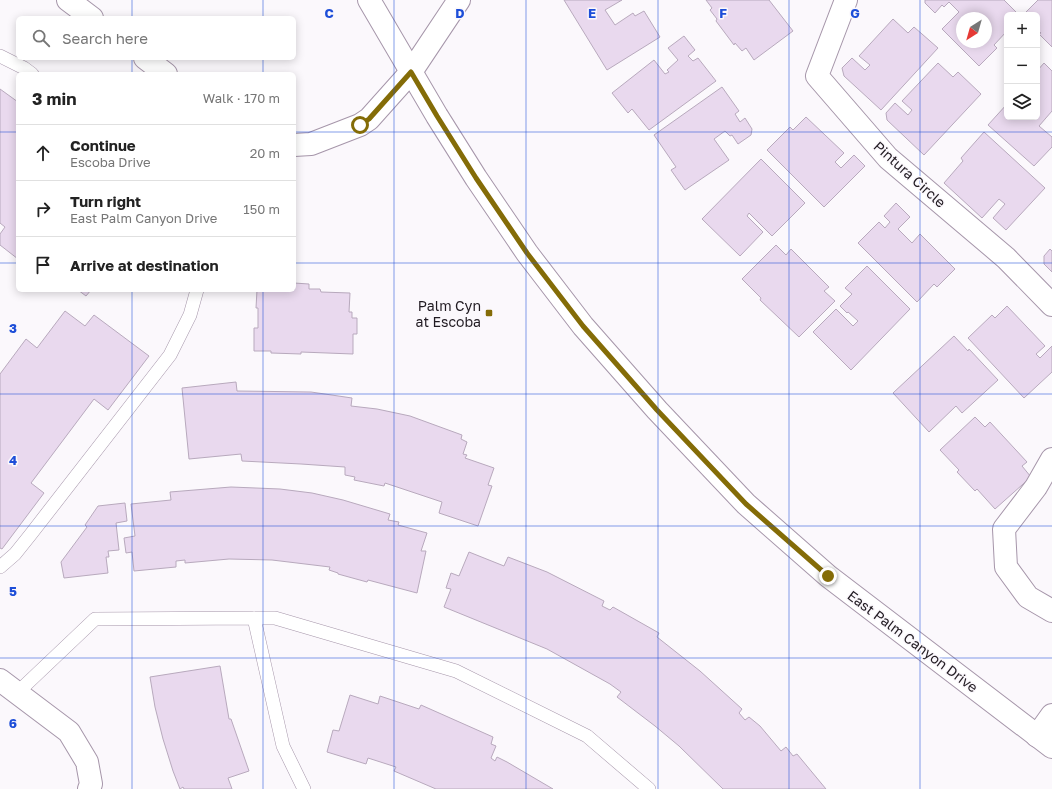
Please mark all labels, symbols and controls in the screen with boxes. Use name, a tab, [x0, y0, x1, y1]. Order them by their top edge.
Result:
text: C	[324, 5, 334, 21]
text: D	[455, 5, 465, 21]
text: E	[588, 5, 596, 21]
text: F	[719, 5, 727, 21]
text: G	[850, 5, 860, 21]
north arrow	[956, 12, 992, 48]
map controls	[1004, 12, 1040, 120]
button: +	[1004, 12, 1040, 48]
search box	[16, 16, 296, 60]
icon: search	[30, 27, 52, 49]
text: Search here	[62, 29, 148, 47]
button: −	[1004, 48, 1040, 84]
button: layers	[1004, 84, 1040, 120]
text: 3 min	[32, 88, 76, 109]
text: Walk · 170 m	[203, 90, 280, 106]
route start	[351, 116, 369, 134]
text: Continue	[70, 136, 136, 154]
street label: Pintura Circle	[871, 137, 949, 211]
icon: ahead	[32, 142, 54, 164]
text: 20 m	[250, 145, 280, 161]
text: Escoba Drive	[70, 154, 151, 170]
text: Turn right	[70, 192, 141, 210]
icon: right	[32, 198, 54, 220]
text: 150 m	[243, 201, 280, 217]
text: East Palm Canyon Drive	[70, 210, 217, 226]
icon: arrive	[32, 254, 54, 276]
text: Arrive at destination	[70, 256, 219, 274]
place label: Palm Cyn at Escoba	[416, 297, 481, 330]
marker: Palm Cyn at Escoba	[484, 308, 494, 318]
text: 3	[9, 320, 17, 336]
text: 4	[9, 452, 17, 468]
route end	[819, 567, 837, 585]
text: 5	[9, 583, 17, 599]
street label: East Palm Canyon Drive	[845, 586, 981, 696]
text: 6	[9, 715, 17, 731]

